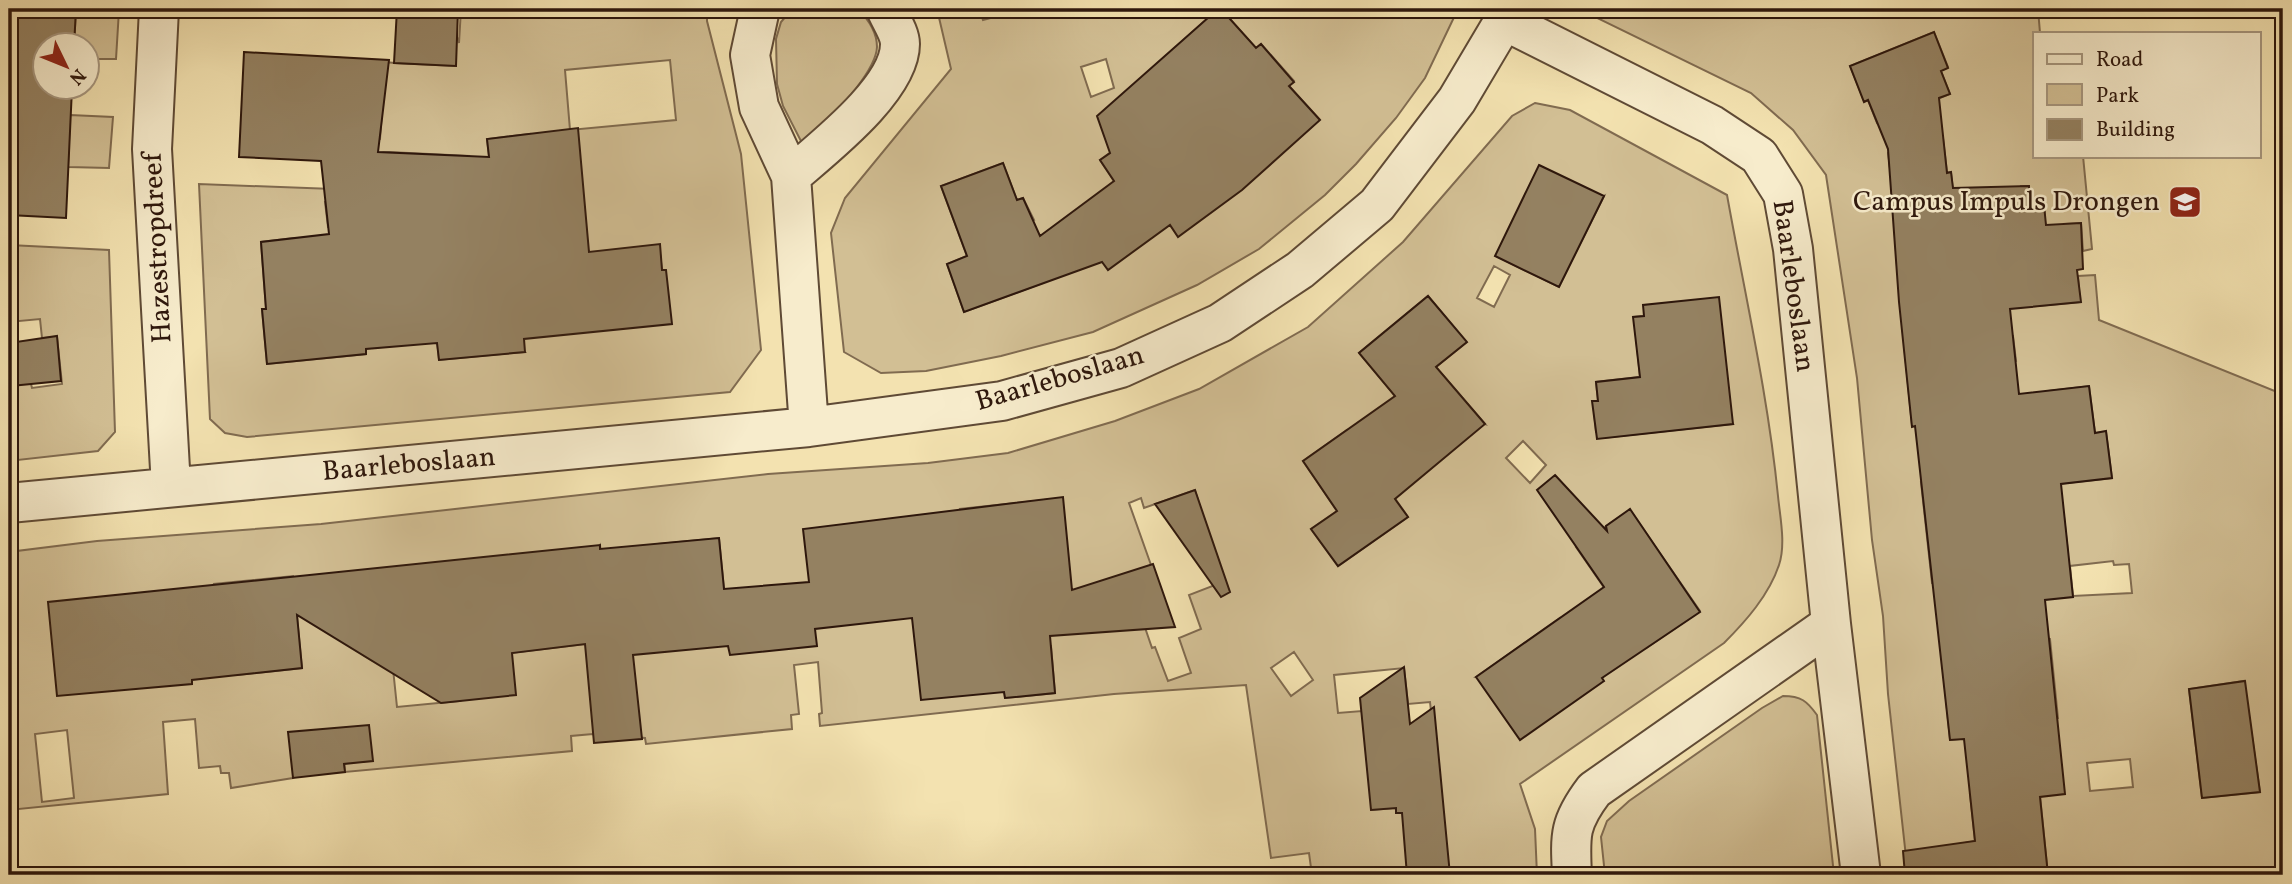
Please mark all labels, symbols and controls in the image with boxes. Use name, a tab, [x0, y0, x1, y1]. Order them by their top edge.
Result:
north arrow	[32, 32, 102, 102]
legend	[2033, 32, 2260, 158]
text: Road	[2096, 46, 2143, 75]
text: N	[63, 62, 91, 90]
text: Park	[2096, 82, 2139, 111]
text: Building	[2096, 116, 2175, 145]
street label: Hazestropdreef	[133, 149, 182, 344]
place label: Campus Impuls Drongen	[1853, 183, 2160, 222]
school or university icon: Campus Impuls Drongen	[2166, 183, 2204, 221]
street label: Baarleboslaan	[1762, 197, 1824, 375]
street label: Baarleboslaan	[971, 336, 1149, 422]
street label: Baarleboslaan	[321, 438, 497, 492]

